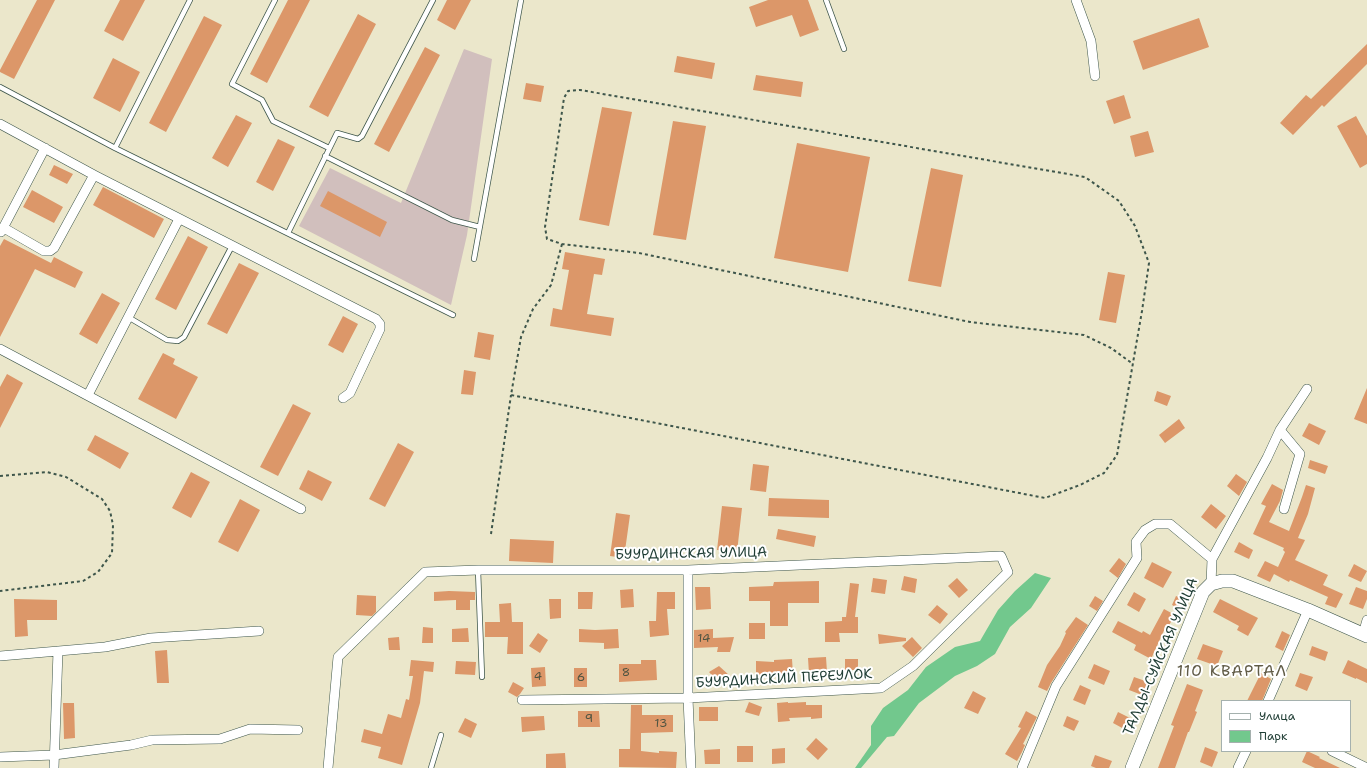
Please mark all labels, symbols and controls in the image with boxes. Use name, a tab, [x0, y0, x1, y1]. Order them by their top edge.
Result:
street label: БУУРДИНСКАЯ УЛИЦА	[615, 544, 767, 564]
street label: ТАЛДЫ-СУЙСКАЯ УЛИЦА	[1120, 576, 1202, 738]
house number: 14	[698, 632, 710, 646]
district label: 110 КВАРТАЛ	[1177, 662, 1287, 682]
house number: 8	[622, 666, 630, 680]
street label: БУУРДИНСКИЙ ПЕРЕУЛОК	[695, 666, 873, 692]
house number: 4	[534, 670, 542, 684]
house number: 6	[577, 671, 585, 685]
legend	[1221, 700, 1351, 752]
text: Улица	[1259, 708, 1295, 724]
house number: 9	[585, 712, 593, 726]
house number: 13	[655, 717, 667, 731]
text: Парк	[1259, 728, 1287, 744]

